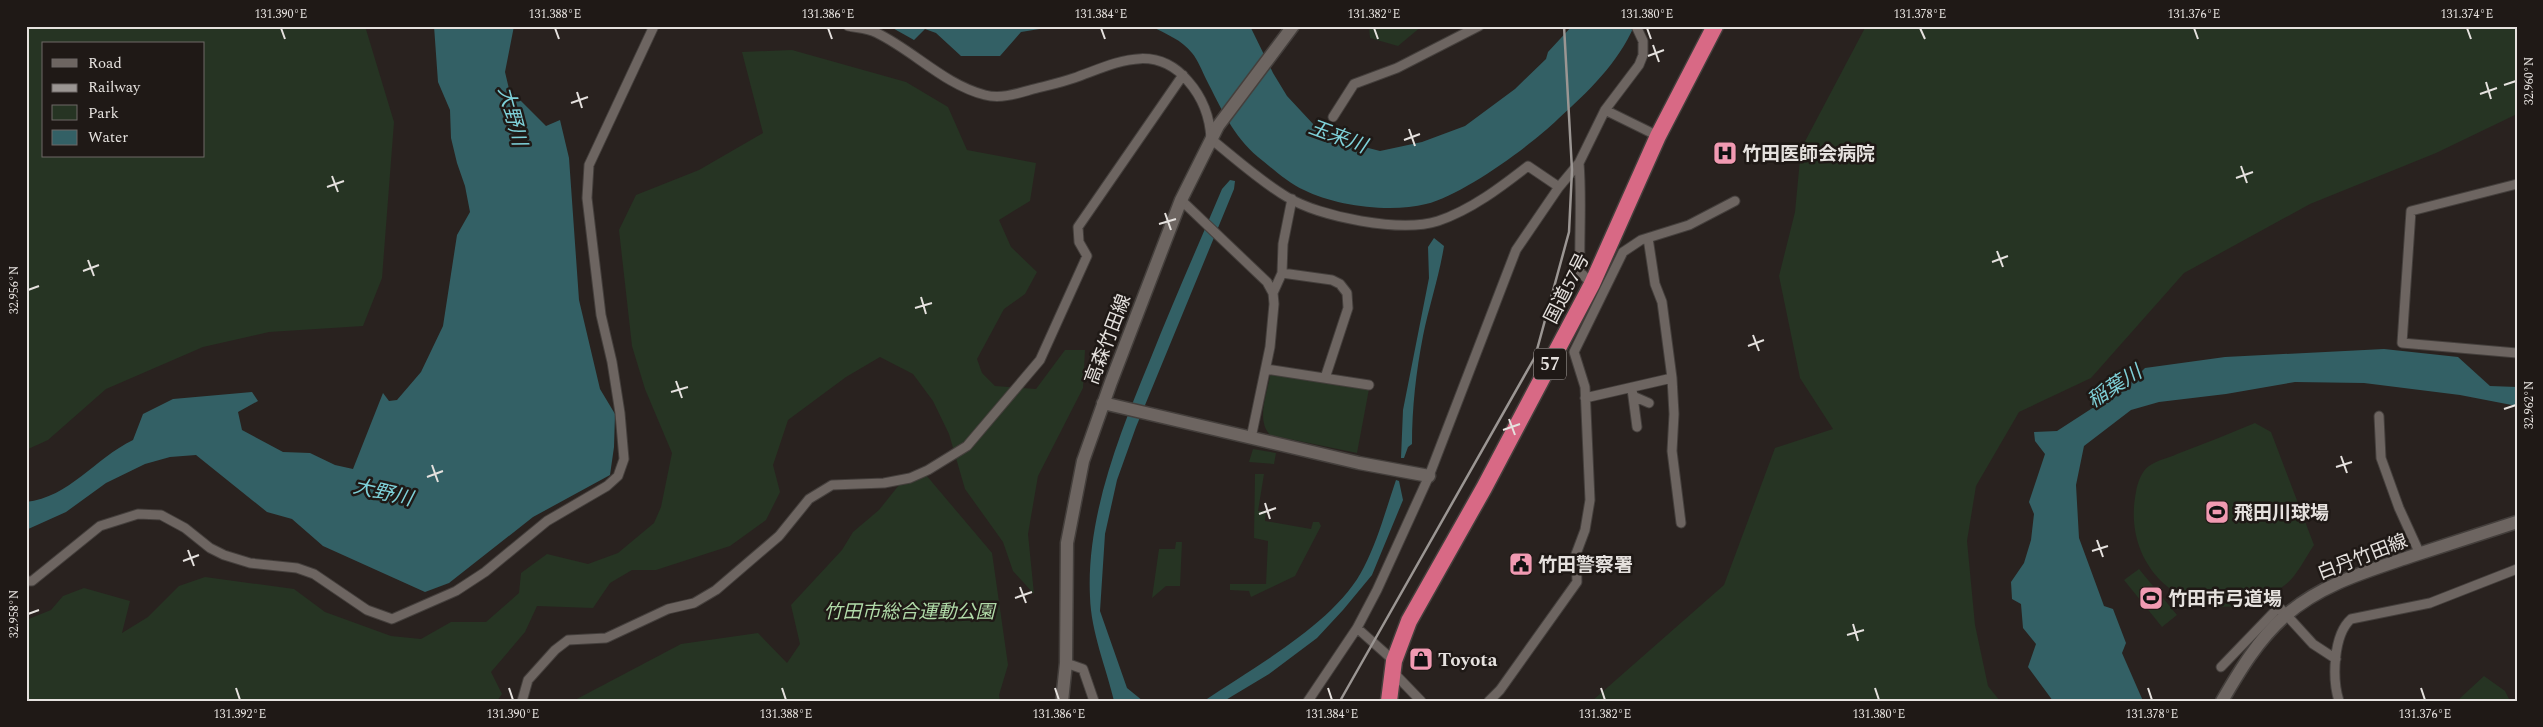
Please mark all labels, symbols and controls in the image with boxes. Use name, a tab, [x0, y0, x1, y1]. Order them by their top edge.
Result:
text: 131.390°E	[255, 5, 307, 24]
text: 131.388°E	[529, 5, 581, 24]
text: 131.386°E	[802, 5, 854, 24]
text: 131.384°E	[1075, 5, 1127, 24]
text: 131.382°E	[1348, 5, 1400, 24]
text: 131.380°E	[1621, 5, 1673, 24]
text: 131.378°E	[1894, 5, 1946, 24]
text: 131.376°E	[2168, 5, 2220, 24]
text: 131.374°E	[2441, 5, 2493, 24]
legend	[42, 42, 205, 158]
text: Road	[88, 52, 122, 75]
text: 32.960°N	[2520, 57, 2539, 105]
text: Railway	[88, 76, 141, 99]
water label: 大野川	[490, 83, 535, 151]
text: Park	[88, 102, 119, 125]
water label: 玉来川	[1304, 113, 1373, 162]
text: Water	[88, 126, 128, 149]
hospital icon: 竹田医師会病院	[1712, 140, 1738, 166]
place label: 竹田医師会病院	[1742, 140, 1875, 169]
street label: 国道57号	[1537, 248, 1598, 329]
text: 32.956°N	[5, 266, 24, 314]
street label: 高森竹田線	[1078, 290, 1139, 389]
road number: 57	[1534, 348, 1566, 379]
water label: 稲葉川	[2081, 357, 2150, 416]
text: 32.962°N	[2520, 381, 2539, 429]
water label: 大野川	[350, 472, 417, 515]
sports icon: 飛田川球場	[2204, 499, 2230, 525]
place label: 飛田川球場	[2234, 499, 2329, 528]
street label: 白丹竹田線	[2313, 527, 2412, 588]
public building icon: 竹田警察署	[1508, 551, 1534, 577]
place label: 竹田警察署	[1538, 551, 1633, 580]
sports icon: 竹田市弓道場	[2138, 585, 2164, 611]
place label: 竹田市弓道場	[2168, 585, 2282, 614]
text: 32.958°N	[5, 590, 24, 638]
park label: 竹田市総合運動公園	[823, 598, 997, 627]
shop icon: Toyota	[1408, 646, 1434, 672]
place label: Toyota	[1438, 646, 1498, 675]
text: 131.392°E	[214, 705, 266, 724]
text: 131.390°E	[487, 705, 539, 724]
text: 131.388°E	[760, 705, 812, 724]
text: 131.386°E	[1033, 705, 1085, 724]
text: 131.384°E	[1306, 705, 1358, 724]
text: 131.382°E	[1579, 705, 1631, 724]
text: 131.380°E	[1853, 705, 1905, 724]
text: 131.378°E	[2126, 705, 2178, 724]
text: 131.376°E	[2399, 705, 2451, 724]

